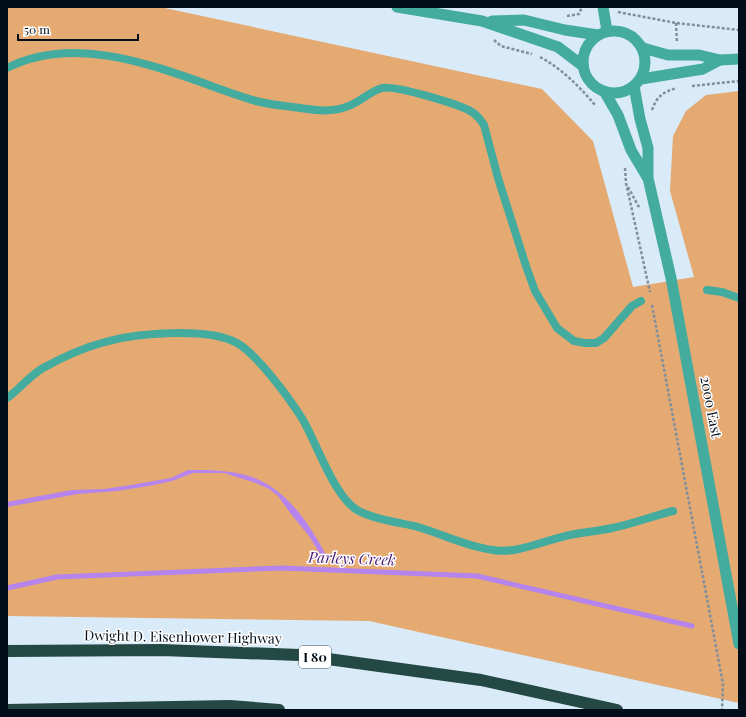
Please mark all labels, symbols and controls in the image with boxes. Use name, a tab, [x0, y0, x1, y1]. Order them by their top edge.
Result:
scale bar	[18, 16, 138, 42]
text: 50 m	[24, 21, 50, 37]
street label: 2000 East	[696, 375, 727, 440]
water label: Parleys Creek	[307, 546, 396, 570]
street label: Dwight D. Eisenhower Highway	[84, 625, 282, 648]
road number: I 80	[299, 646, 331, 668]

